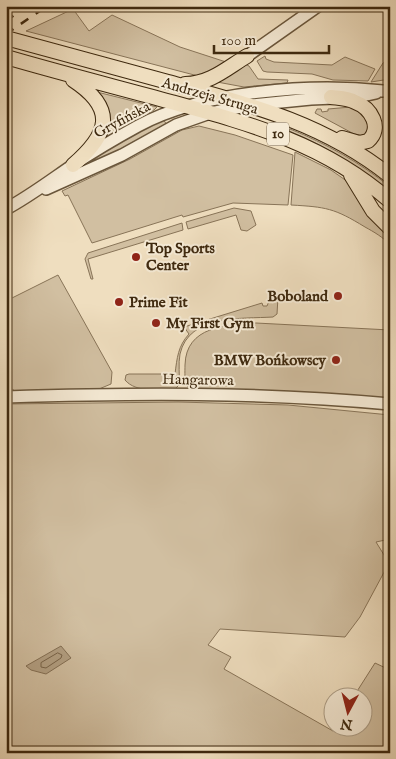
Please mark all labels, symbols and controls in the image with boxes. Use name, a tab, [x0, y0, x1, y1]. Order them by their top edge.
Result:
scale bar	[214, 22, 328, 54]
text: 100 m	[221, 31, 257, 50]
street label: Andrzeja Struga	[159, 73, 261, 119]
street label: Gryfińska	[90, 97, 154, 143]
road number: 10	[267, 122, 289, 146]
place label: Top Sports Center	[145, 239, 216, 275]
marker: Top Sports Center	[130, 251, 142, 263]
place label: Boboland	[267, 287, 329, 306]
marker: Boboland	[332, 290, 344, 302]
place label: Prime Fit	[129, 293, 188, 312]
marker: Prime Fit	[113, 296, 125, 308]
place label: My First Gym	[166, 314, 254, 333]
marker: My First Gym	[150, 317, 162, 329]
place label: BMW Bońkowscy	[214, 351, 327, 370]
marker: BMW Bońkowscy	[330, 354, 342, 366]
street label: Hangarowa	[162, 370, 235, 390]
north arrow	[324, 686, 374, 736]
text: N	[339, 714, 355, 734]

